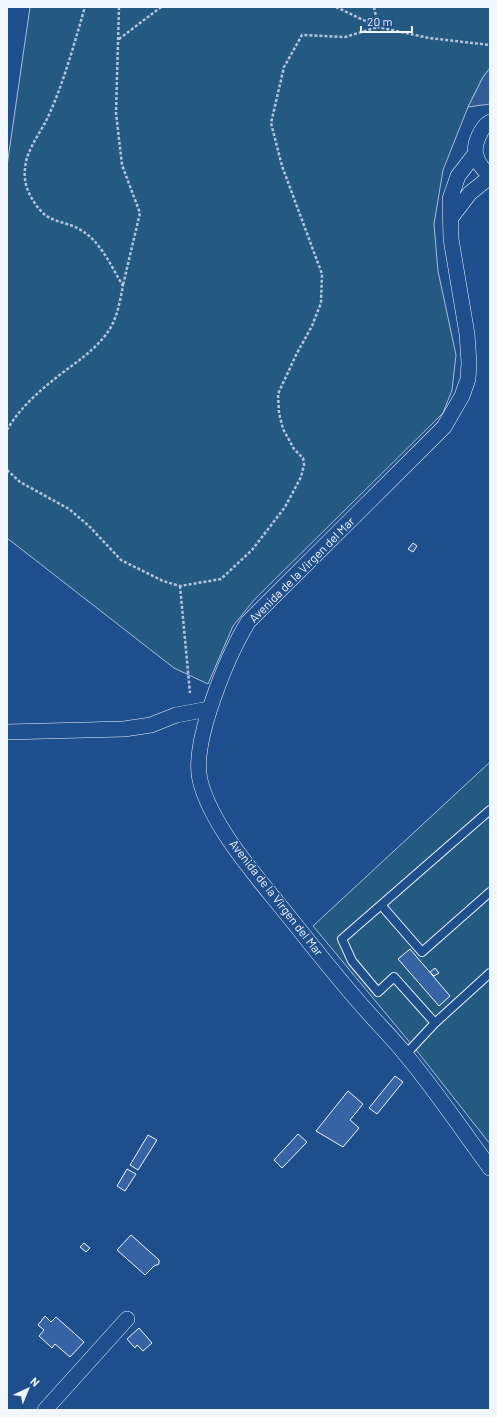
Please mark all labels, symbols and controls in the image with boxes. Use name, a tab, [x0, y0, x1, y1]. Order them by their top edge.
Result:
scale bar	[361, 8, 412, 34]
text: 20 m	[367, 14, 393, 28]
street label: Avenida de la Virgen del Mar	[246, 513, 357, 625]
street label: Avenida de la Virgen del Mar	[227, 837, 327, 959]
north arrow	[8, 1369, 48, 1409]
text: N	[28, 1374, 42, 1389]

